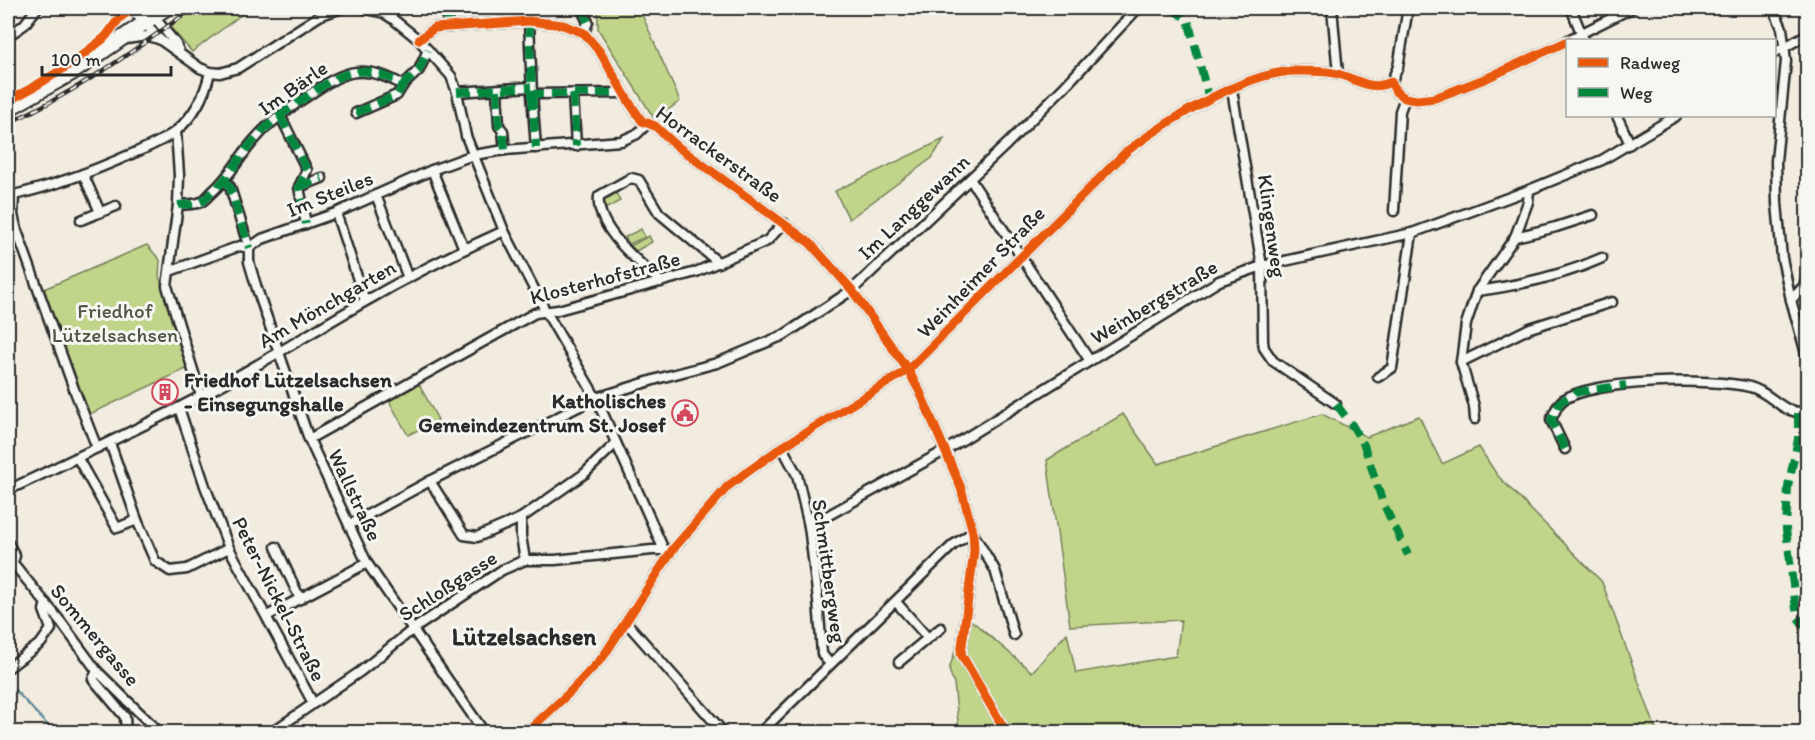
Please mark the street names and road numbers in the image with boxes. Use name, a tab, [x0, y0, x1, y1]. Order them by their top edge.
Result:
street label: Im Bärle	[253, 55, 332, 120]
street label: Horrackerstraße	[651, 99, 787, 208]
street label: Im Langgewann	[853, 148, 975, 265]
street label: Im Steiles	[283, 165, 377, 222]
street label: Klingenweg	[1253, 173, 1292, 279]
street label: Weinheimer Straße	[911, 201, 1050, 343]
street label: Klosterhofstraße	[527, 245, 683, 310]
street label: Am Mönchgarten	[254, 254, 400, 353]
street label: Weinbergstraße	[1086, 254, 1222, 349]
street label: Wallstraße	[323, 445, 388, 545]
street label: Schmittbergweg	[807, 497, 852, 645]
street label: Peter-Nickel-Straße	[227, 512, 332, 685]
street label: Schloßgasse	[394, 545, 501, 627]
street label: Sommergasse	[45, 578, 145, 691]

